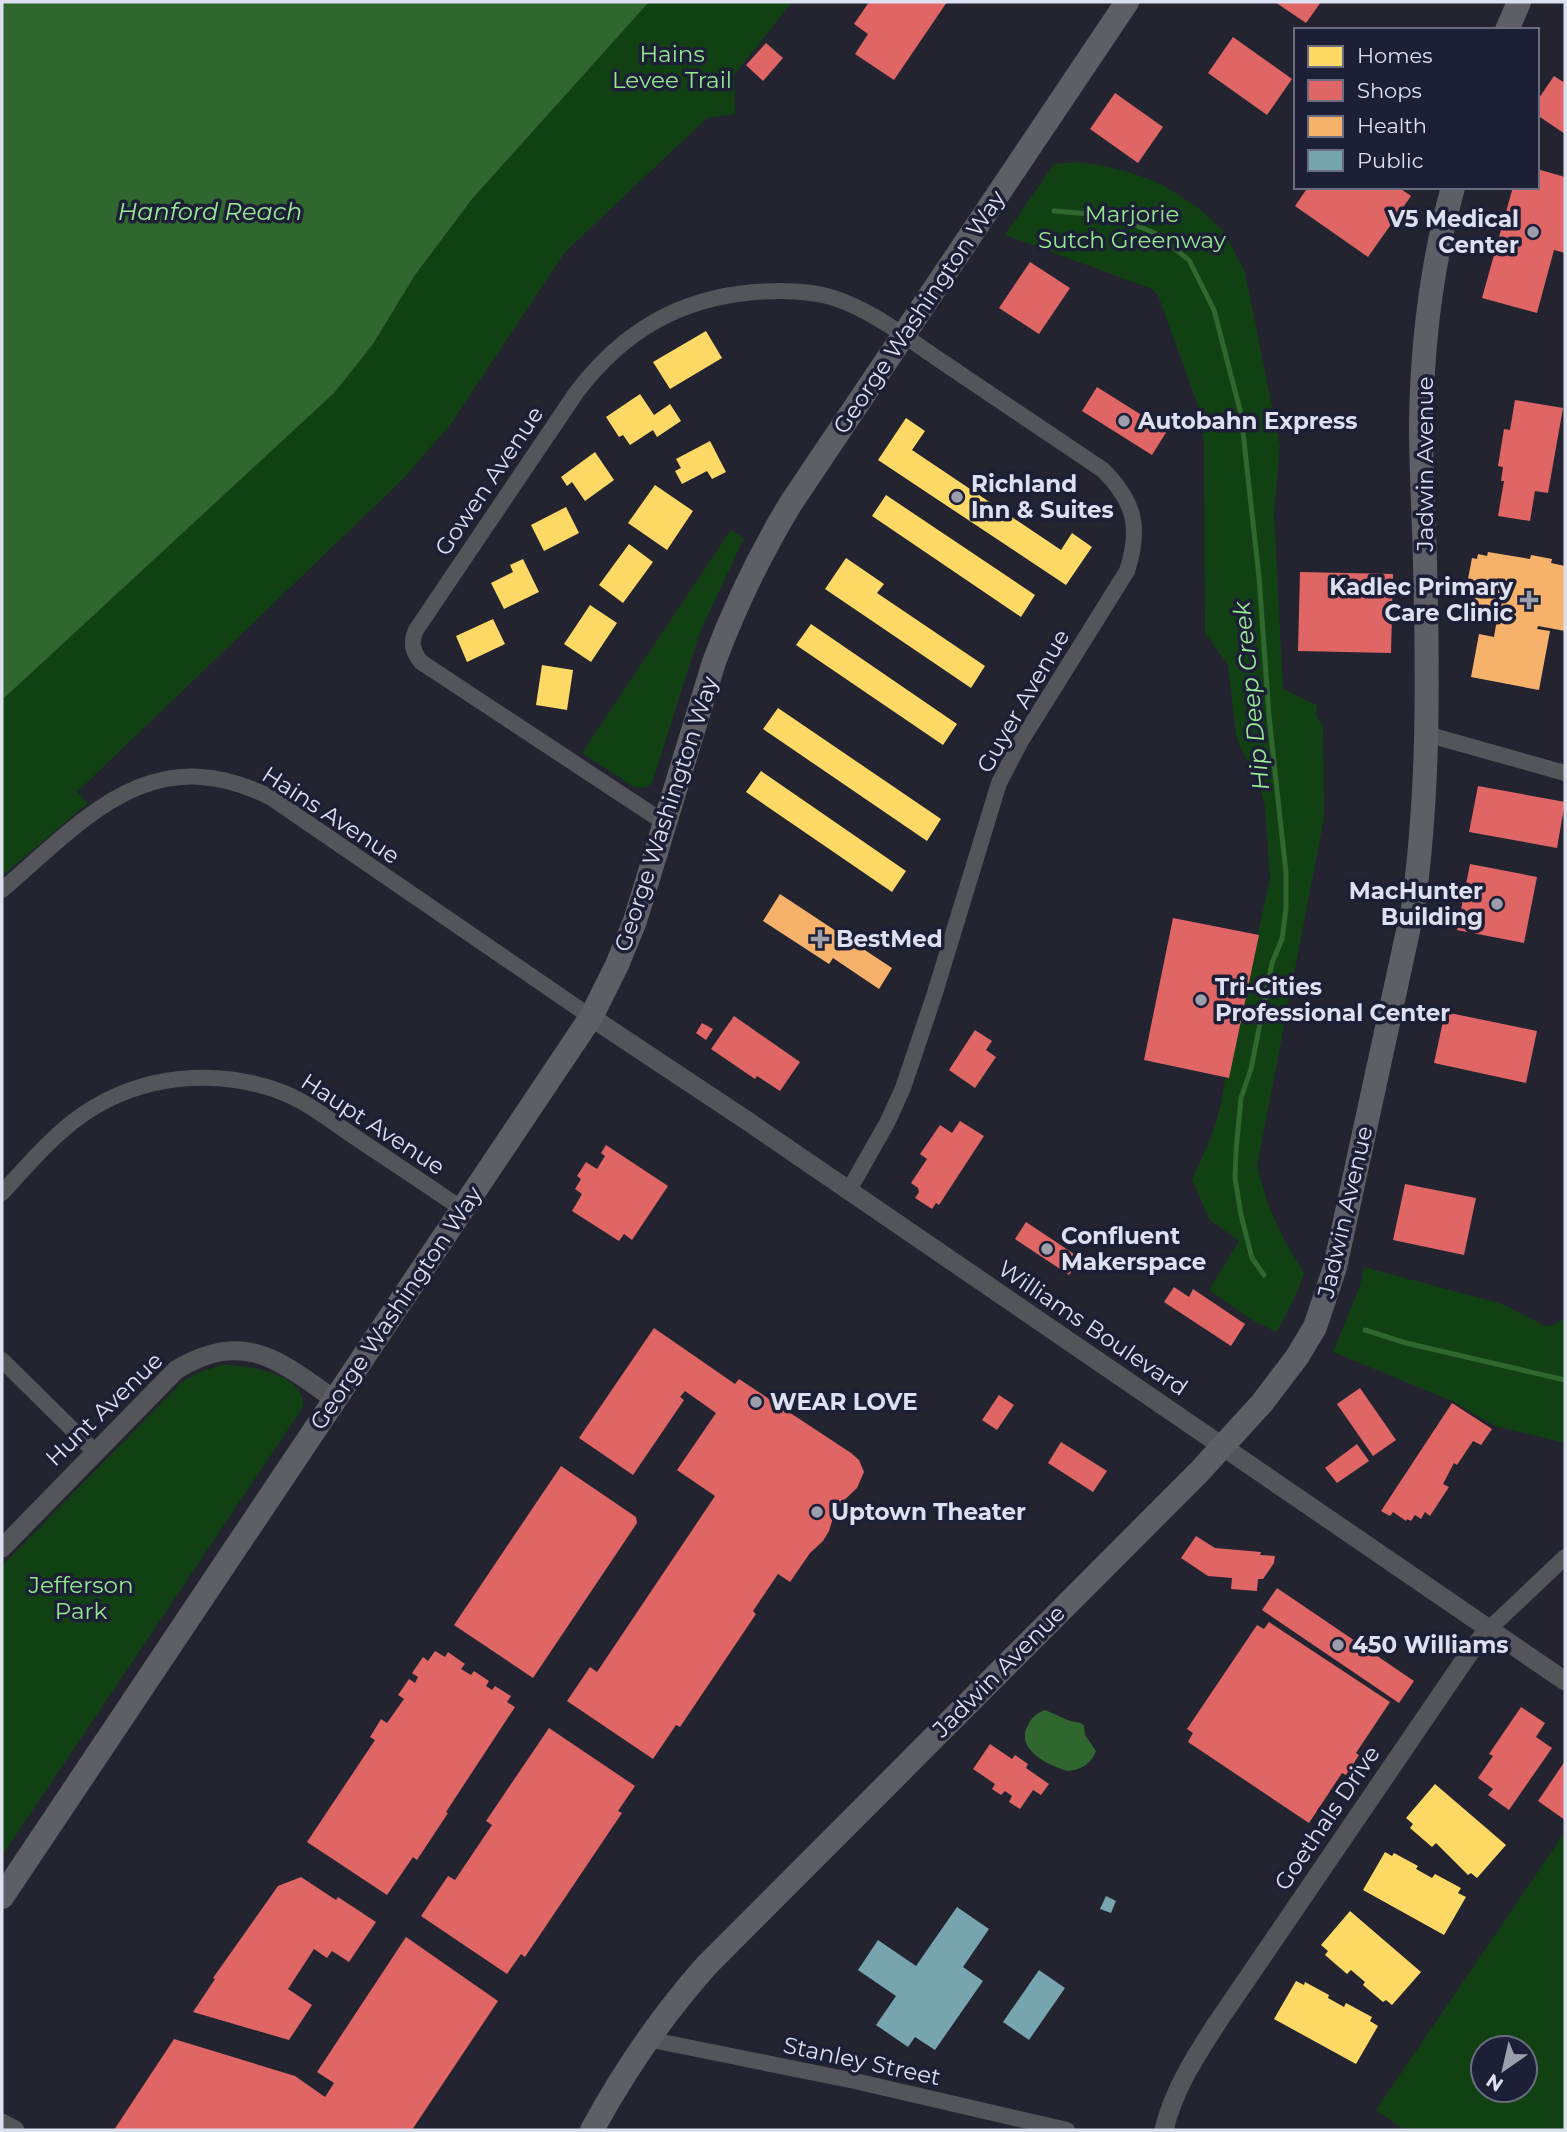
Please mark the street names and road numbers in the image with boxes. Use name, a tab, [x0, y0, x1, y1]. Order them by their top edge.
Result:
street label: George Washington Way	[827, 185, 1011, 439]
street label: Jadwin Avenue	[1411, 376, 1439, 553]
street label: Gowen Avenue	[429, 401, 549, 561]
street label: Guyer Avenue	[971, 624, 1075, 778]
street label: George Washington Way	[608, 672, 724, 955]
street label: Hains Avenue	[257, 760, 405, 870]
street label: Haupt Avenue	[296, 1067, 450, 1181]
street label: Jadwin Avenue	[1311, 1123, 1378, 1302]
street label: George Washington Way	[304, 1181, 488, 1435]
street label: Williams Boulevard	[993, 1254, 1193, 1402]
street label: Hunt Avenue	[40, 1346, 168, 1472]
street label: Jadwin Avenue	[926, 1599, 1071, 1744]
street label: Goethals Drive	[1268, 1740, 1386, 1896]
street label: Stanley Street	[781, 2031, 943, 2091]

